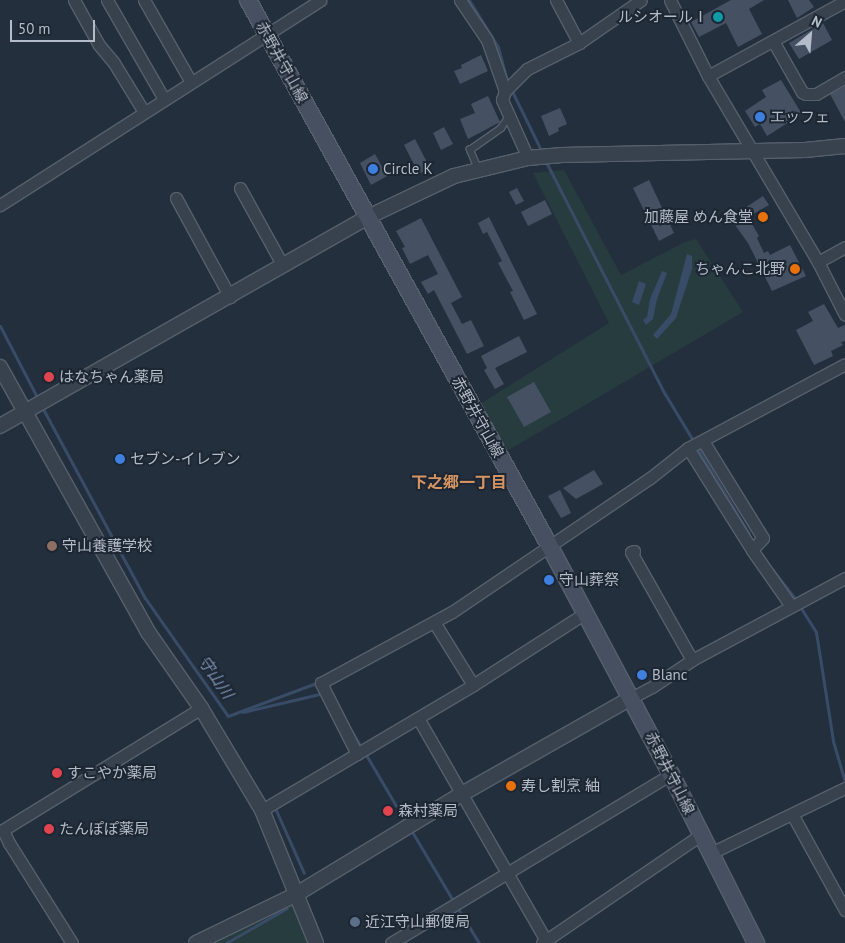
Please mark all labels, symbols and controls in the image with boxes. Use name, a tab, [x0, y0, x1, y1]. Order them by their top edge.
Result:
place label: ルシオールⅠ	[618, 8, 708, 26]
scale bar	[12, 10, 98, 42]
north arrow	[785, 10, 835, 60]
marker: ルシオールⅠ	[712, 11, 724, 23]
text: N	[809, 12, 825, 32]
street label: 赤野井守山線	[252, 18, 312, 106]
text: 50 m	[18, 19, 51, 38]
place label: エッフェ	[770, 108, 830, 126]
marker: エッフェ	[754, 111, 766, 123]
place label: Circle K	[383, 160, 433, 178]
marker: Circle K	[367, 163, 379, 175]
place label: 加藤屋 めん食堂	[644, 208, 753, 226]
marker: 加藤屋 めん食堂	[757, 211, 769, 223]
place label: ちゃんこ北野	[695, 260, 785, 278]
marker: ちゃんこ北野	[789, 263, 801, 275]
place label: はなちゃん薬局	[59, 368, 164, 386]
marker: はなちゃん薬局	[43, 371, 55, 383]
street label: 赤野井守山線	[448, 373, 508, 461]
place label: セブン-イレブン	[130, 450, 240, 468]
marker: セブン-イレブン	[114, 453, 126, 465]
district label: 下之郷一丁目	[411, 472, 507, 492]
place label: 守山養護学校	[62, 537, 152, 555]
marker: 守山養護学校	[46, 540, 58, 552]
place label: 守山葬祭	[559, 571, 619, 589]
marker: 守山葬祭	[543, 574, 555, 586]
water label: 守山川	[194, 652, 238, 702]
place label: Blanc	[652, 666, 688, 684]
marker: Blanc	[636, 669, 648, 681]
street label: 赤野井守山線	[642, 729, 698, 817]
place label: すこやか薬局	[67, 764, 157, 782]
marker: すこやか薬局	[51, 767, 63, 779]
place label: 寿し割烹 紬	[521, 777, 600, 795]
marker: 寿し割烹 紬	[505, 780, 517, 792]
place label: 森村薬局	[398, 802, 458, 820]
marker: 森村薬局	[382, 805, 394, 817]
place label: たんぽぽ薬局	[59, 820, 149, 838]
marker: たんぽぽ薬局	[43, 823, 55, 835]
place label: 近江守山郵便局	[365, 913, 470, 931]
marker: 近江守山郵便局	[349, 916, 361, 928]

